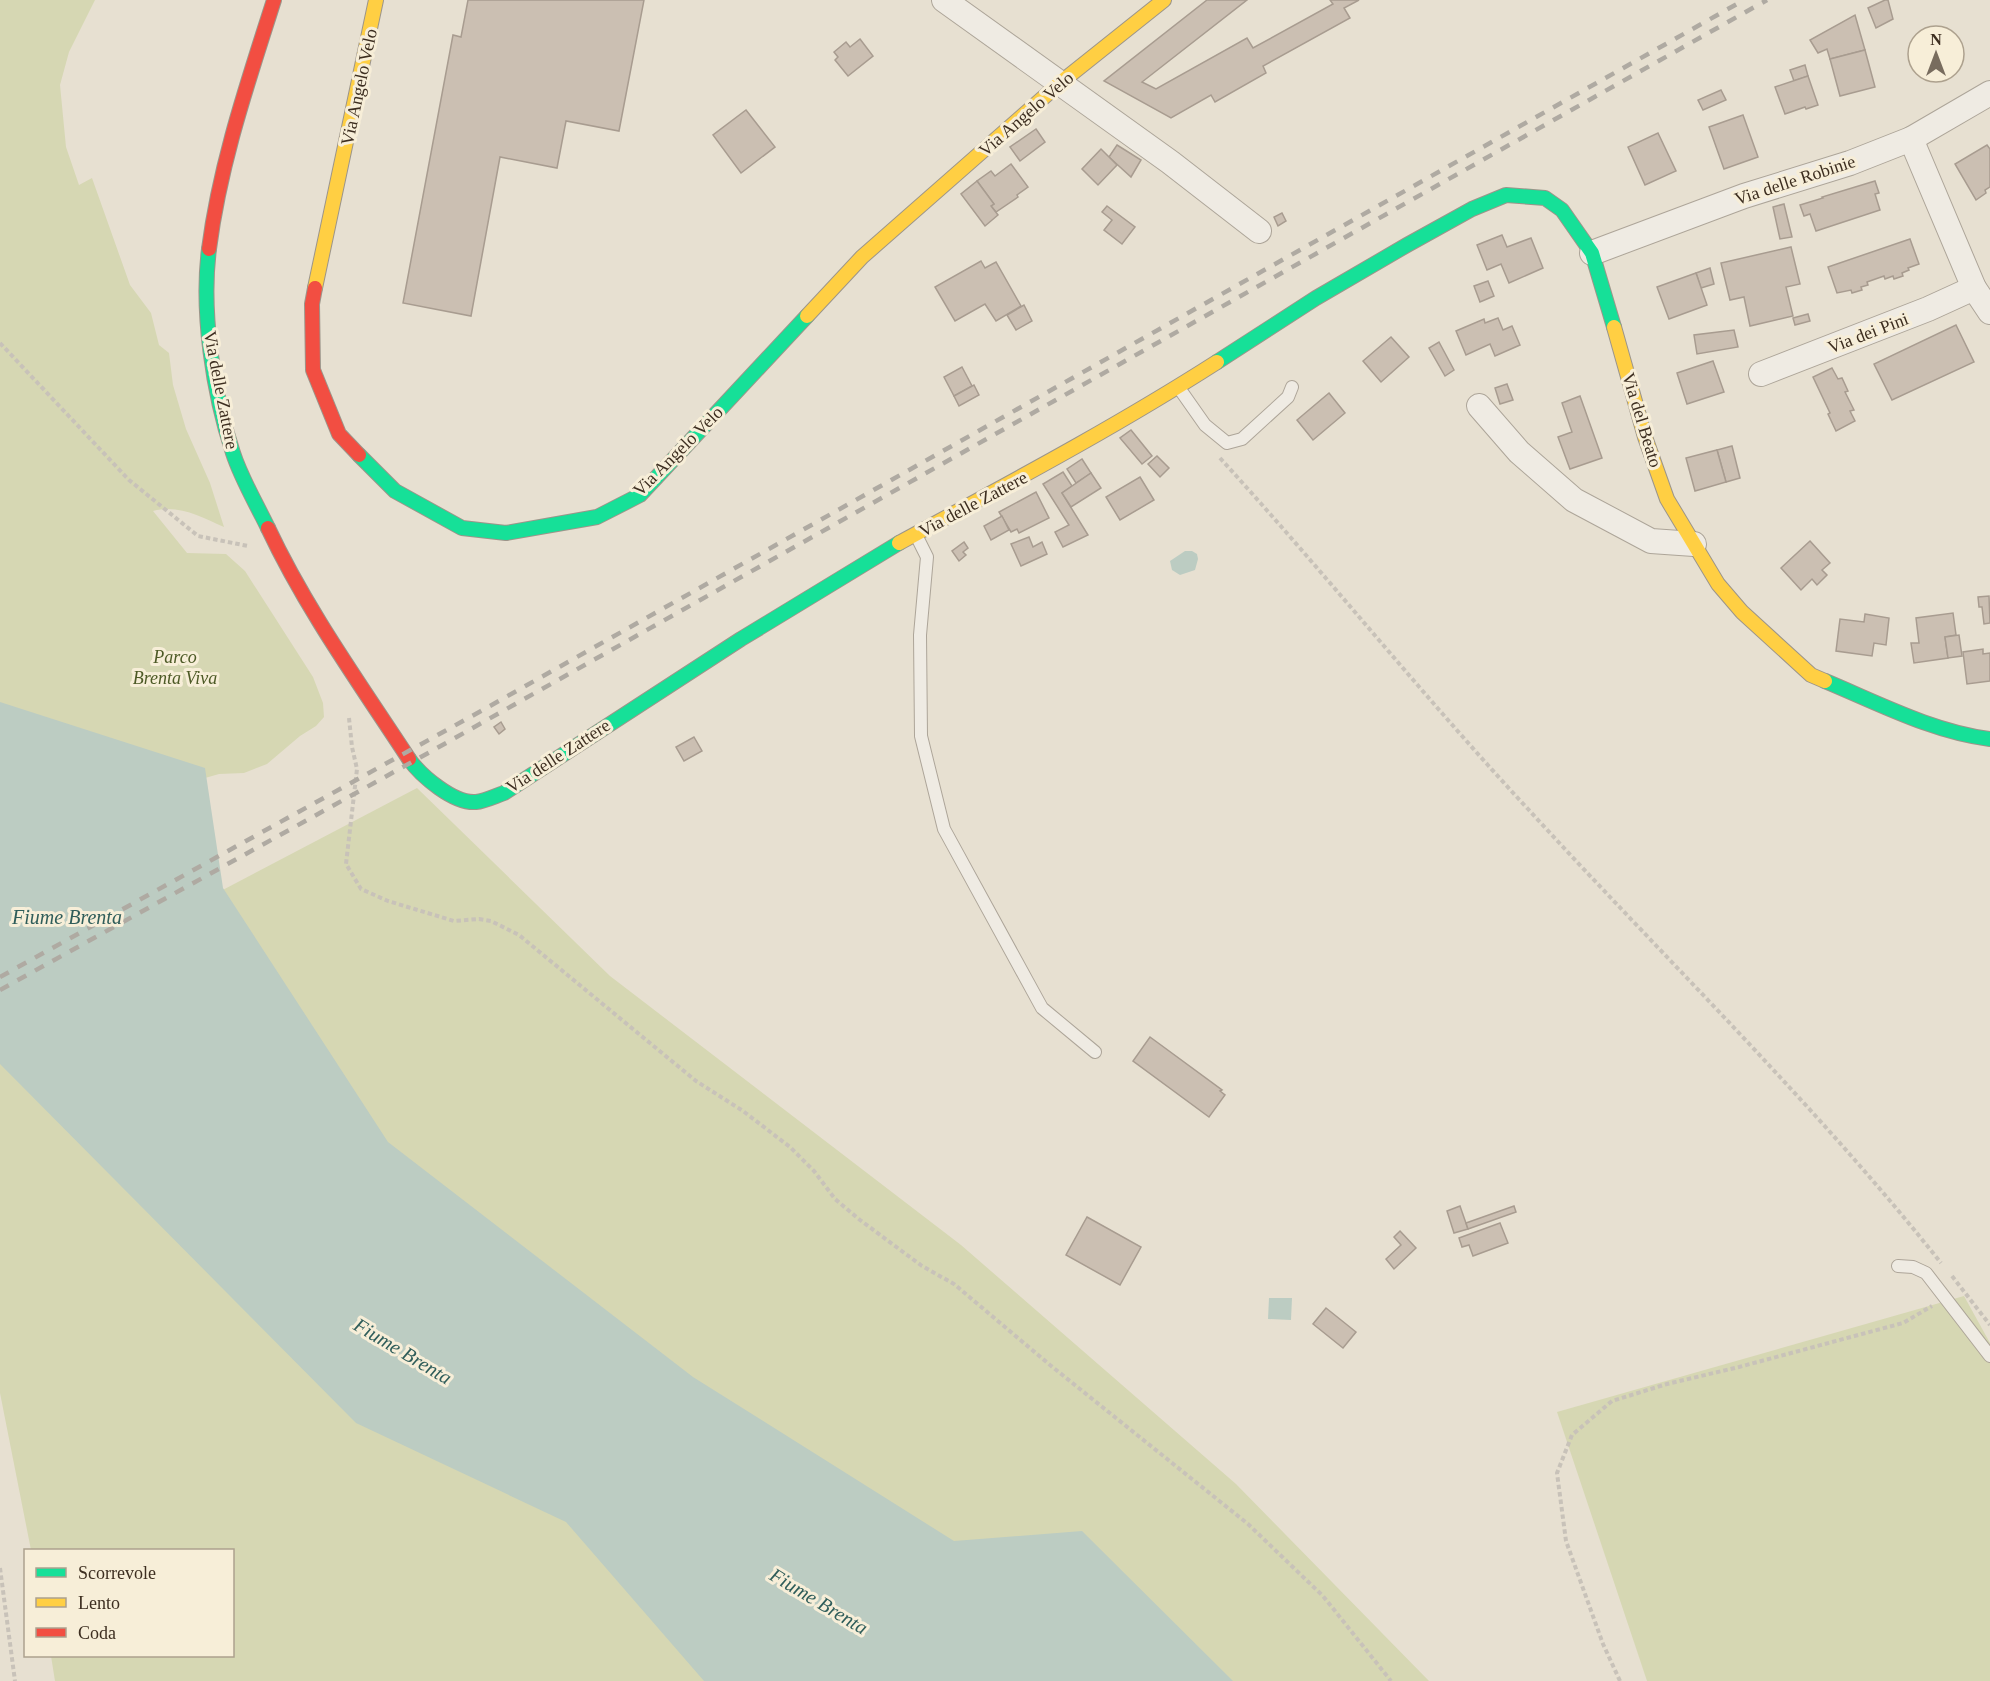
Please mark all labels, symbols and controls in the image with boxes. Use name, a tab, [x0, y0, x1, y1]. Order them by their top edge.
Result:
north arrow	[1906, 24, 1966, 84]
street label: Via Angelo Velo	[337, 27, 381, 147]
text: N	[1930, 31, 1942, 48]
street label: Via Angelo Velo	[975, 68, 1077, 160]
street label: Via delle Robinie	[1732, 151, 1858, 209]
street label: Via dei Pini	[1825, 308, 1911, 358]
street label: Via delle Zattere	[200, 329, 242, 451]
street label: Via del Beato	[1618, 370, 1666, 470]
street label: Via Angelo Velo	[629, 402, 727, 500]
street label: Via delle Zattere	[915, 467, 1031, 541]
park label: Parco Brenta Viva	[133, 647, 217, 688]
street label: Via delle Zattere	[502, 715, 614, 797]
water label: Fiume Brenta	[11, 906, 122, 928]
water label: Fiume Brenta	[349, 1313, 456, 1389]
legend	[24, 1549, 234, 1657]
text: Scorrevole	[78, 1563, 156, 1583]
water label: Fiume Brenta	[765, 1563, 872, 1639]
text: Lento	[78, 1593, 120, 1613]
text: Coda	[78, 1623, 116, 1643]

